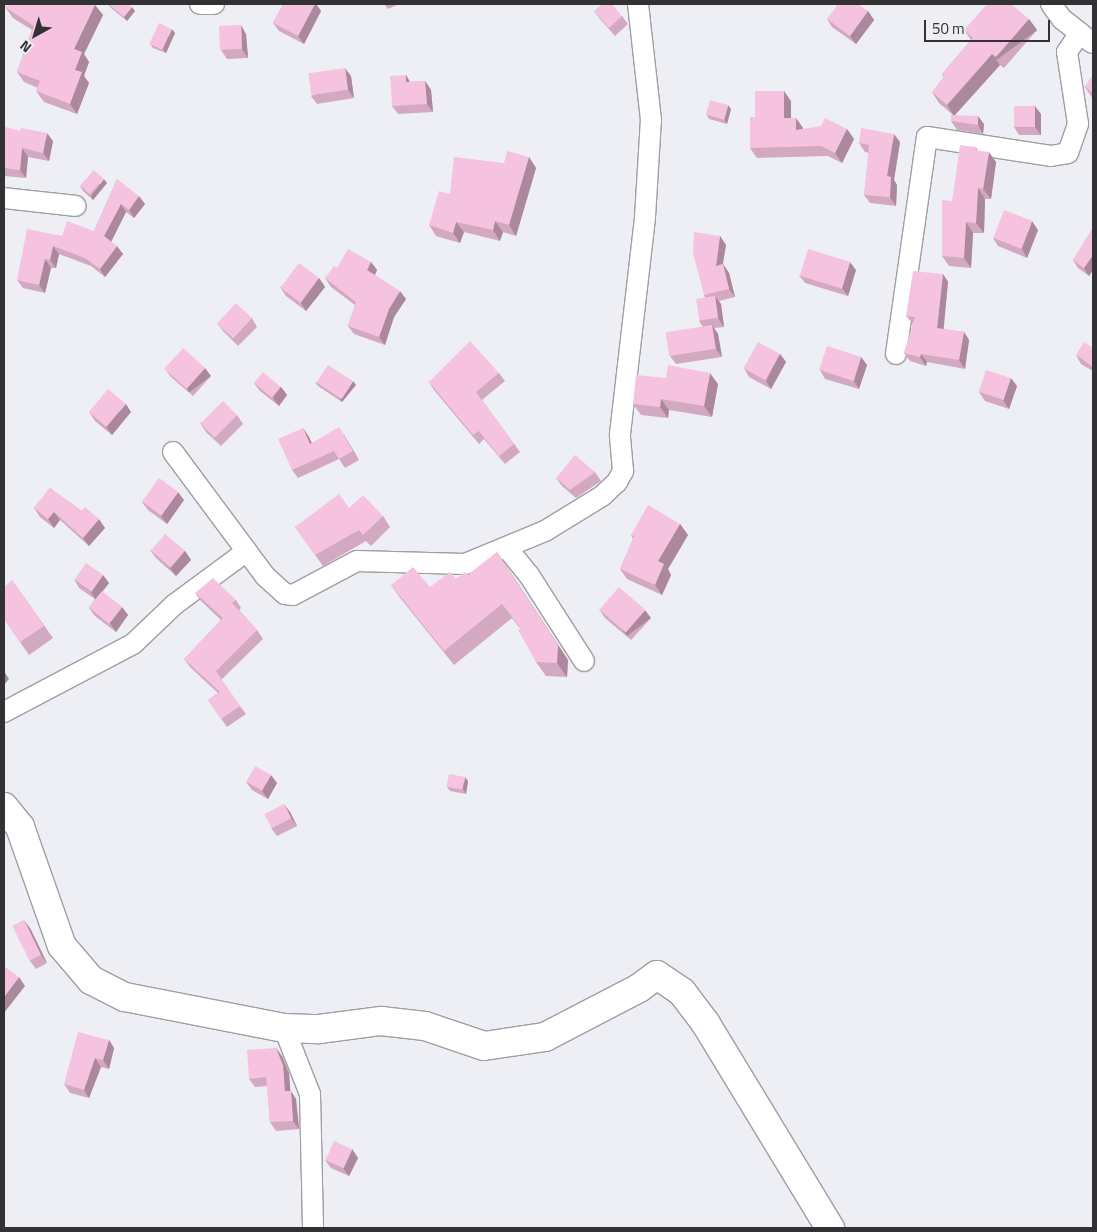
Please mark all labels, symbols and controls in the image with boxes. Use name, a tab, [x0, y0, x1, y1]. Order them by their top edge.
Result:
north arrow	[10, 10, 60, 60]
scale bar	[927, 10, 1053, 42]
text: 50 m	[932, 17, 965, 40]
text: N	[15, 36, 36, 58]

